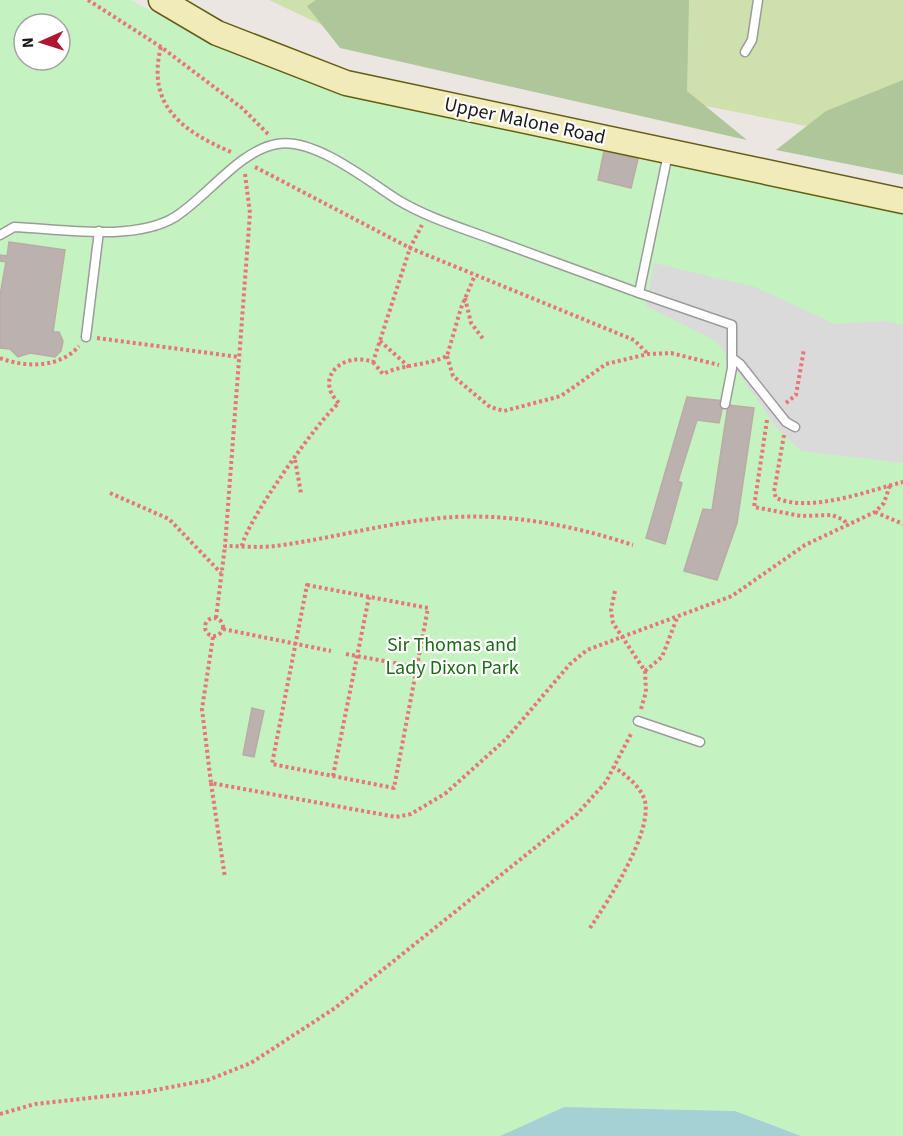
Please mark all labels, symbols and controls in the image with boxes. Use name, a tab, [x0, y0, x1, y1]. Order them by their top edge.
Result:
north arrow	[12, 12, 72, 72]
text: N	[17, 37, 39, 49]
street label: Upper Malone Road	[442, 90, 608, 152]
park label: Sir Thomas and Lady Dixon Park	[385, 631, 519, 682]

